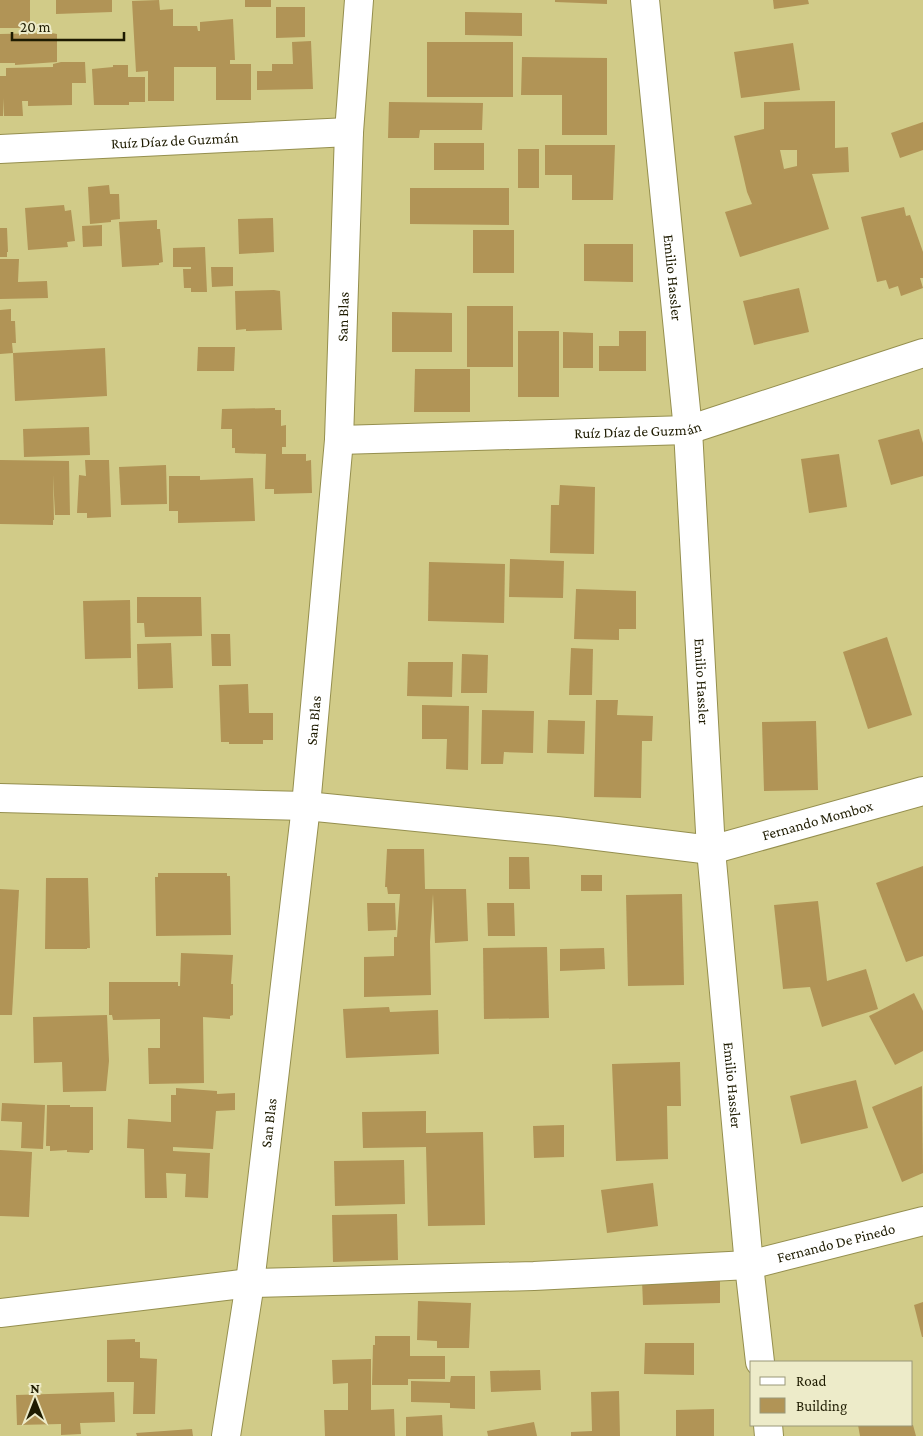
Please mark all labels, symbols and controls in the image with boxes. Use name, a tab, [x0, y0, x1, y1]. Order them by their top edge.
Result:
scale bar	[12, 10, 125, 42]
text: 20 m	[20, 19, 51, 35]
street label: Ruíz Díaz de Guzmán	[111, 129, 239, 152]
street label: Emilio Hassler	[660, 234, 685, 322]
street label: San Blas	[334, 291, 352, 342]
street label: Ruíz Díaz de Guzmán	[574, 418, 703, 441]
street label: Emilio Hassler	[691, 638, 712, 726]
street label: San Blas	[304, 695, 324, 746]
street label: Fernando Mombox	[760, 797, 875, 843]
street label: Emilio Hassler	[721, 1041, 745, 1130]
street label: San Blas	[258, 1097, 280, 1149]
street label: Fernando De Pinedo	[775, 1220, 897, 1266]
legend	[750, 1361, 913, 1426]
text: Road	[796, 1373, 827, 1389]
north arrow	[10, 1376, 60, 1426]
text: N	[30, 1380, 40, 1396]
text: Building	[796, 1398, 847, 1415]

